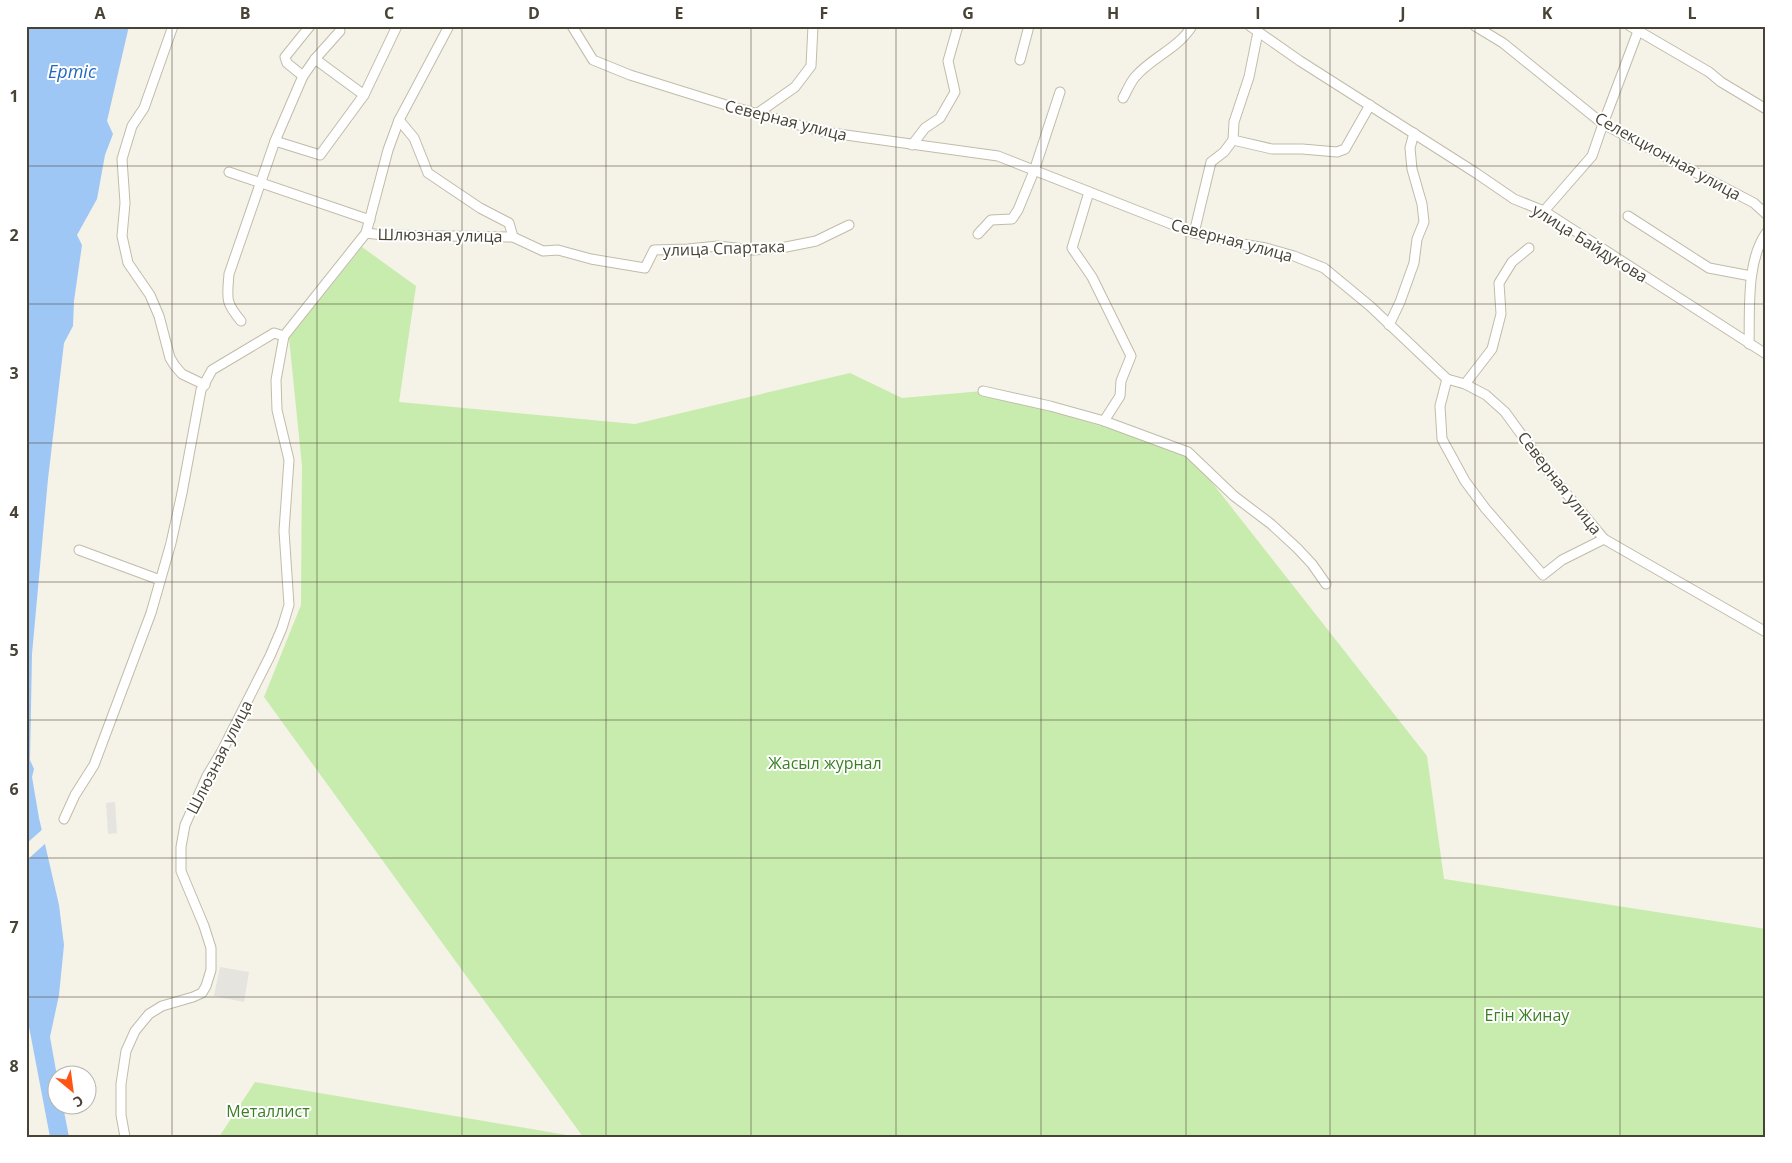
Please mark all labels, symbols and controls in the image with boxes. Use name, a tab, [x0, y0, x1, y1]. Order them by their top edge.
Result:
text: A	[94, 2, 106, 24]
text: B	[240, 2, 250, 24]
text: C	[384, 2, 394, 24]
text: D	[528, 2, 540, 24]
text: E	[675, 2, 684, 24]
text: F	[820, 2, 828, 24]
text: G	[962, 2, 974, 24]
text: H	[1107, 2, 1119, 24]
text: I	[1255, 2, 1261, 24]
text: J	[1398, 2, 1406, 24]
text: K	[1542, 2, 1553, 24]
text: L	[1687, 2, 1697, 24]
water label: Ертіс	[48, 59, 97, 83]
text: 1	[9, 85, 19, 107]
street label: Северная улица	[723, 94, 849, 146]
street label: Селекционная улица	[1591, 107, 1745, 205]
street label: улица Байдукова	[1528, 199, 1652, 287]
street label: Северная улица	[1169, 213, 1295, 267]
street label: Шлюзная улица	[377, 223, 503, 247]
text: 2	[9, 224, 19, 246]
street label: улица Спартака	[662, 235, 786, 261]
text: 3	[9, 362, 19, 384]
street label: Северная улица	[1513, 427, 1607, 539]
text: 4	[9, 501, 19, 523]
text: 5	[9, 639, 19, 661]
street label: Шлюзная улица	[181, 696, 257, 818]
park label: Жасыл журнал	[768, 752, 882, 774]
text: 6	[9, 778, 19, 800]
text: 7	[9, 916, 19, 938]
park label: Егін Жинау	[1485, 1004, 1570, 1026]
text: 8	[9, 1055, 19, 1077]
north arrow	[48, 1066, 98, 1116]
text: С	[70, 1091, 87, 1112]
park label: Металлист	[226, 1100, 310, 1122]

